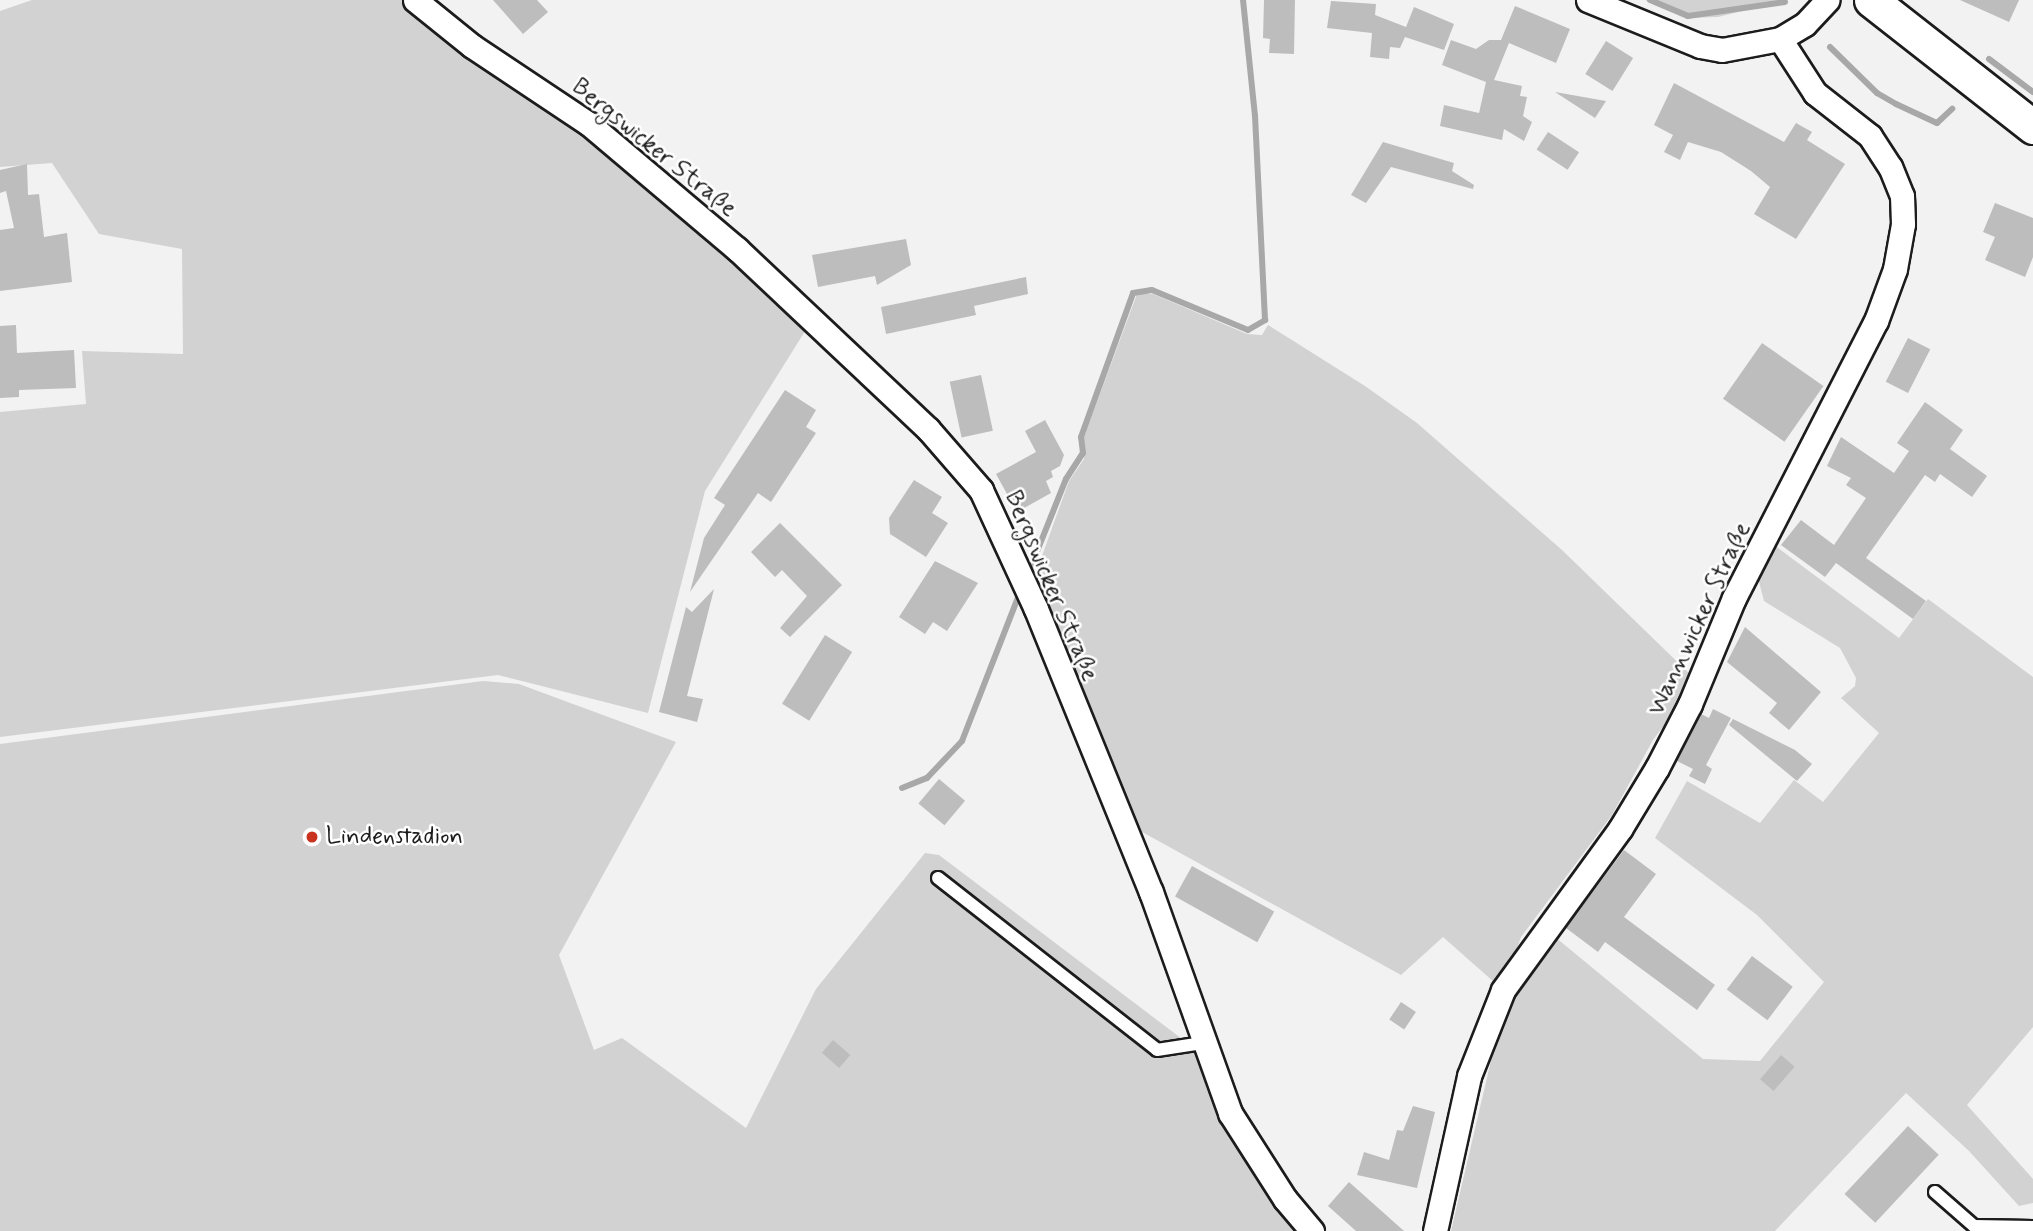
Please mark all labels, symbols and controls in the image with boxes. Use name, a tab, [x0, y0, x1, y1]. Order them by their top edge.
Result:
street label: Bergswicker Straße	[567, 74, 741, 222]
street label: Bergswicker Straße	[999, 488, 1103, 684]
street label: Wannwicker Straße	[1643, 518, 1757, 720]
place label: Lindenstadion	[326, 823, 463, 851]
marker: Lindenstadion	[304, 829, 320, 845]

